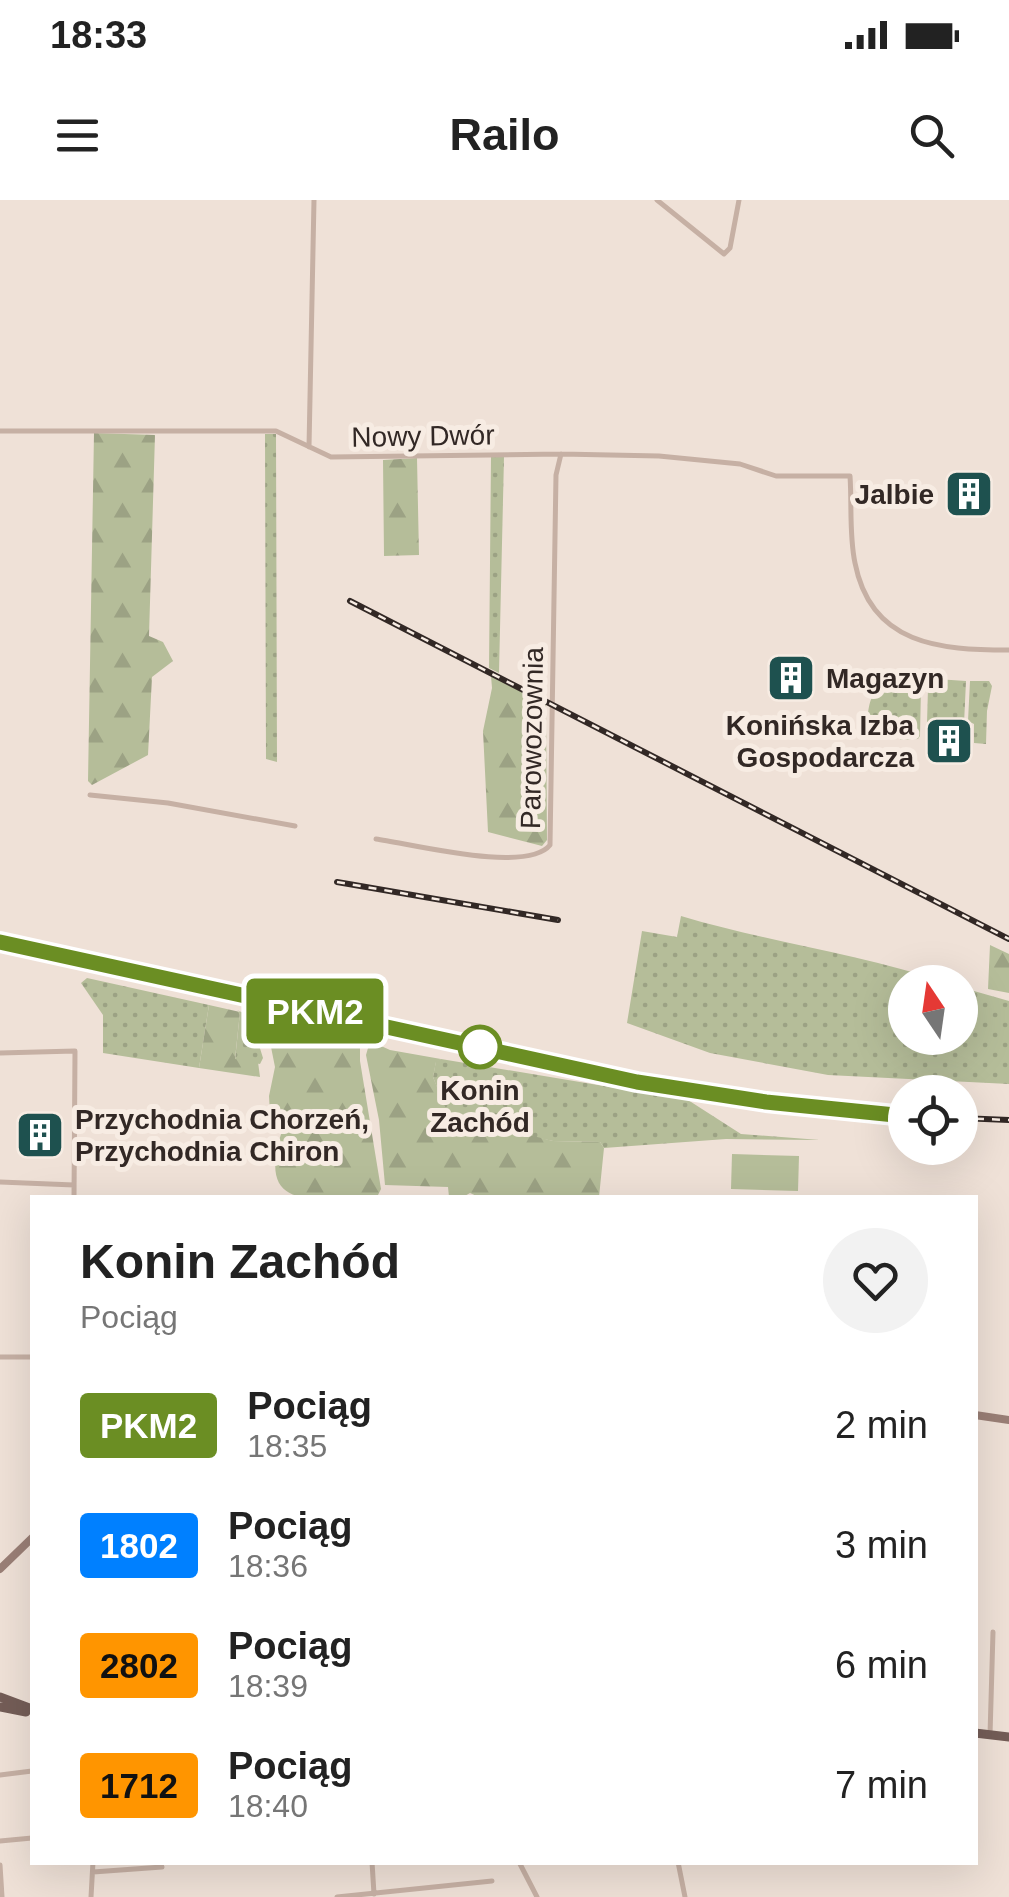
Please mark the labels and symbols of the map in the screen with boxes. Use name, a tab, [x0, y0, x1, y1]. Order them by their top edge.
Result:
street label: Nowy Dwór	[351, 419, 495, 453]
building icon: Jalbie	[943, 468, 995, 520]
place label: Jalbie	[855, 479, 934, 510]
street label: Parowozownia	[515, 646, 549, 829]
building icon: Magazyn	[765, 652, 817, 704]
place label: Magazyn	[826, 663, 944, 694]
place label: Konińska Izba Gospodarcza	[726, 710, 914, 773]
building icon: Konińska Izba Gospodarcza	[923, 715, 975, 767]
north arrow	[888, 965, 978, 1055]
line badge: PKM2	[245, 978, 385, 1044]
marker: Konin Zachód	[459, 1026, 501, 1068]
place label: Konin Zachód	[430, 1075, 530, 1138]
place label: Przychodnia Chorzeń, Przychodnia Chiron	[75, 1104, 369, 1167]
building icon: Przychodnia Chorzeń, Przychodnia Chiron	[14, 1109, 66, 1161]

